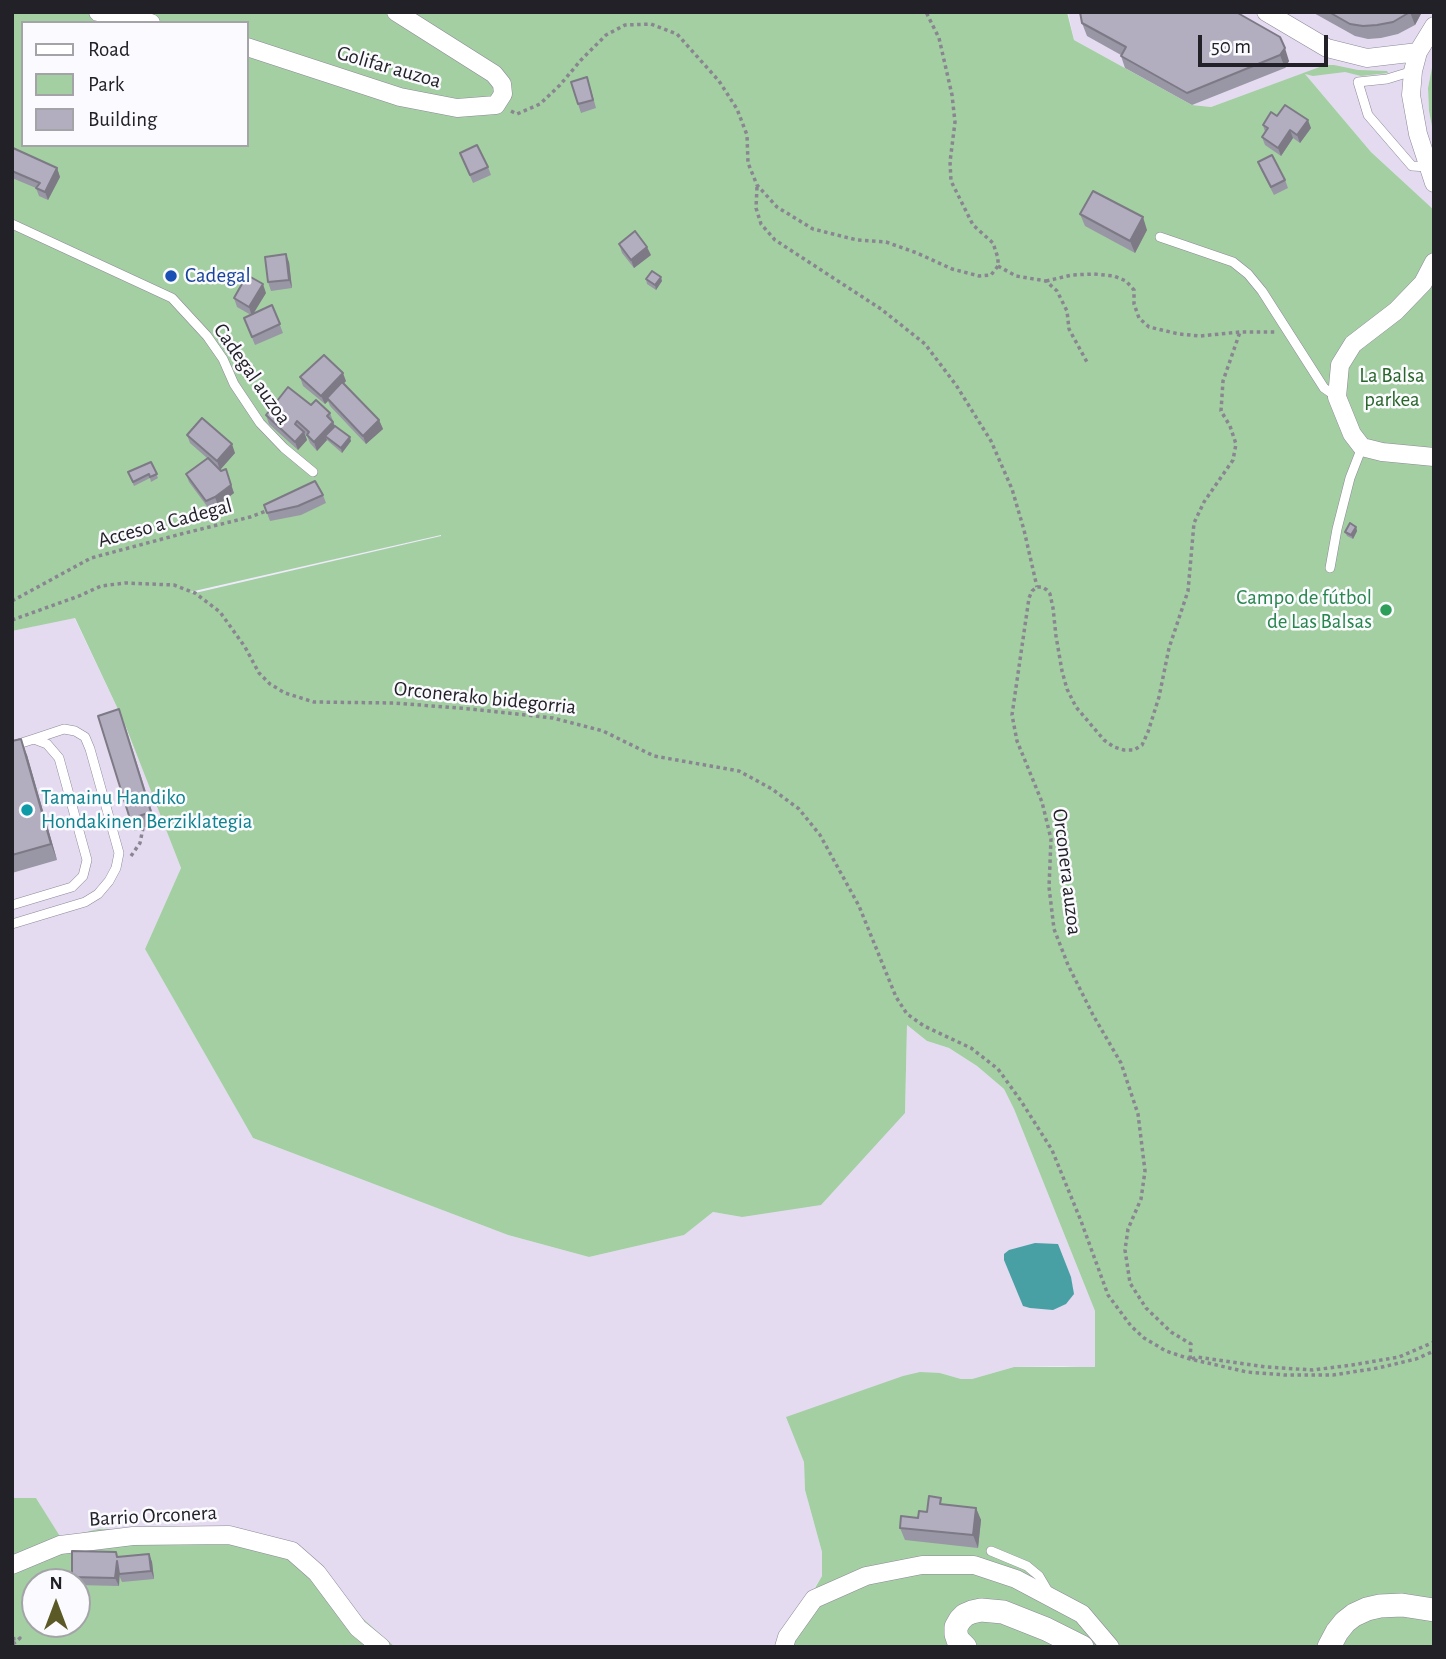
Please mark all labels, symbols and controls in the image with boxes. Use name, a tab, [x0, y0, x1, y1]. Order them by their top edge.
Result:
legend	[21, 21, 248, 147]
scale bar	[1201, 21, 1330, 65]
text: 50 m	[1211, 36, 1251, 57]
text: Road	[88, 39, 130, 60]
street label: Golifar auzoa	[334, 40, 444, 94]
text: Park	[88, 74, 124, 95]
text: Building	[88, 109, 157, 130]
place label: Cadegal	[185, 263, 251, 289]
marker: Cadegal	[163, 268, 179, 284]
street label: Cadegal auzoa	[208, 318, 296, 430]
park label: La Balsa parkea	[1359, 363, 1425, 413]
street label: Acceso a Cadegal	[95, 493, 235, 553]
place label: Campo de fútbol de Las Balsas	[1236, 585, 1372, 635]
marker: Campo de fútbol de Las Balsas	[1378, 602, 1394, 618]
street label: Orconerako bidegorria	[393, 676, 577, 720]
place label: Tamainu Handiko Hondakinen Berziklategia	[41, 785, 253, 835]
marker: Tamainu Handiko Hondakinen Berziklategia	[19, 802, 35, 818]
street label: Orconera auzoa	[1047, 807, 1087, 937]
street label: Barrio Orconera	[88, 1500, 218, 1532]
north arrow	[21, 1568, 91, 1638]
text: N	[49, 1574, 63, 1593]

